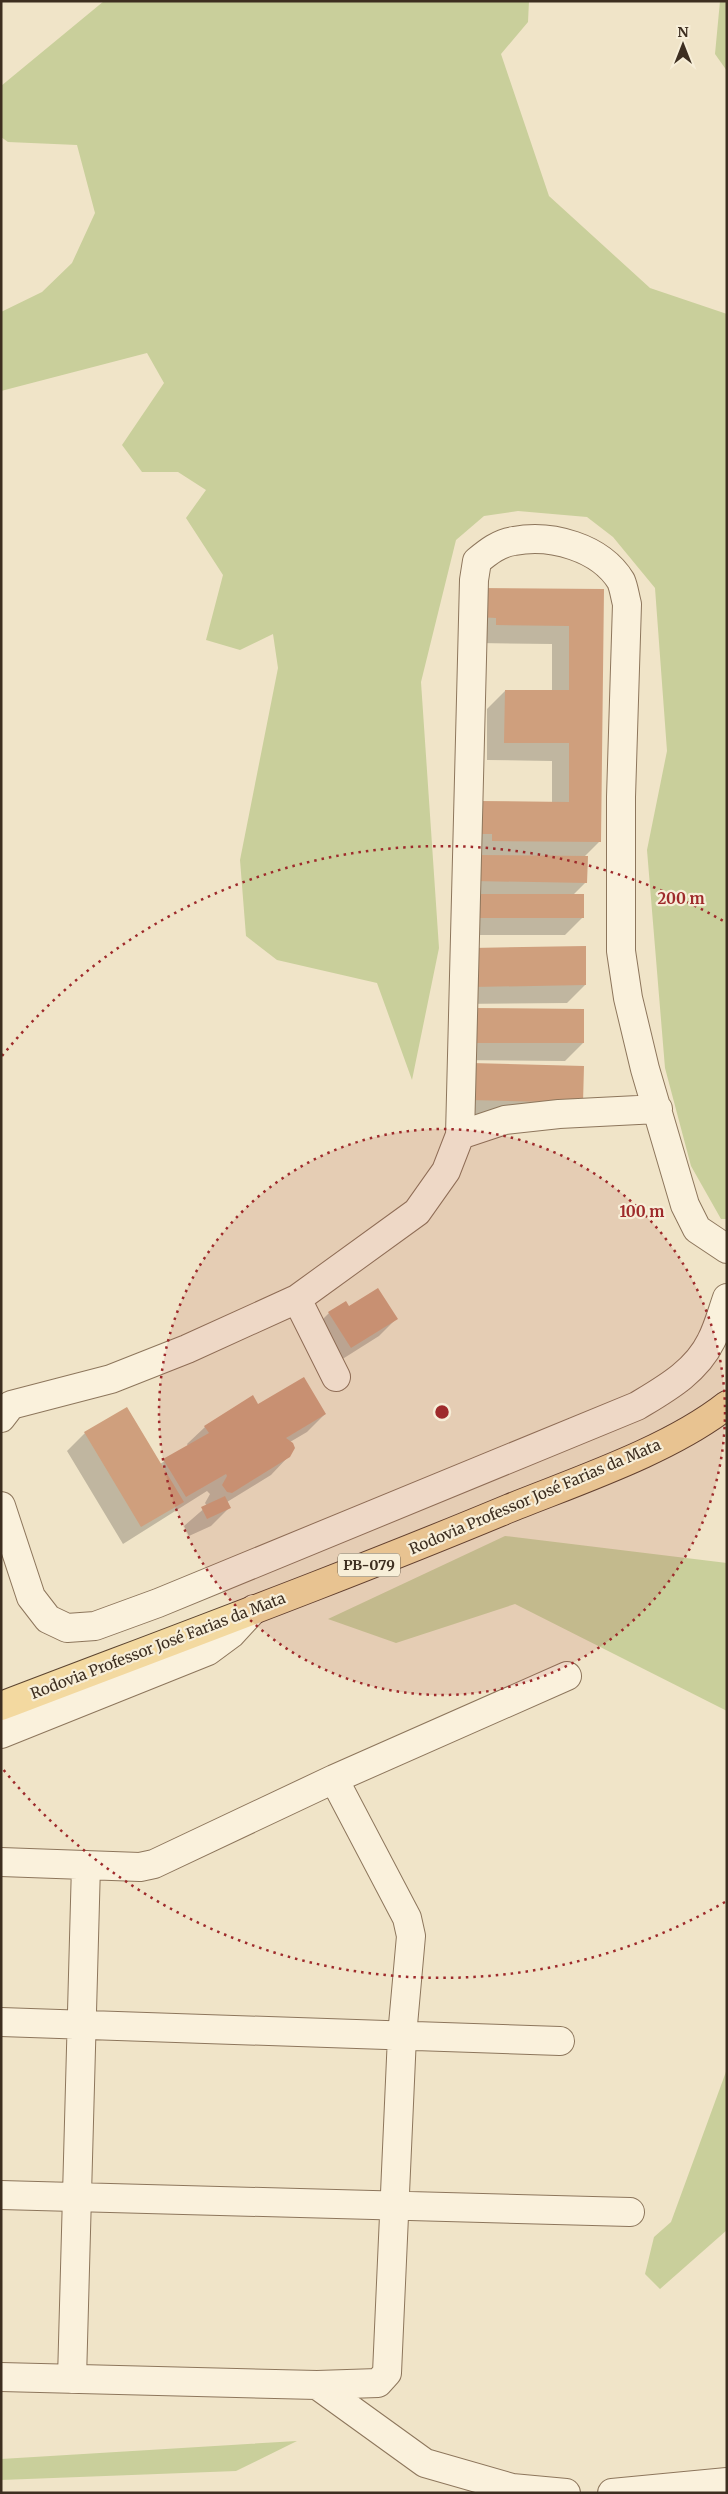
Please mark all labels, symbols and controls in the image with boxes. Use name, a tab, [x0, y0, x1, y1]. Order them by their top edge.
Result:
north arrow	[658, 20, 708, 70]
text: N	[677, 23, 689, 41]
text: 200 m	[657, 889, 705, 908]
text: 100 m	[620, 1202, 664, 1221]
centre of rings	[433, 1403, 451, 1421]
street label: Rodovia Professor José Farias da Mata	[406, 1435, 663, 1558]
road number: PB-079	[338, 1554, 400, 1576]
street label: Rodovia Professor José Farias da Mata	[28, 1588, 288, 1703]

